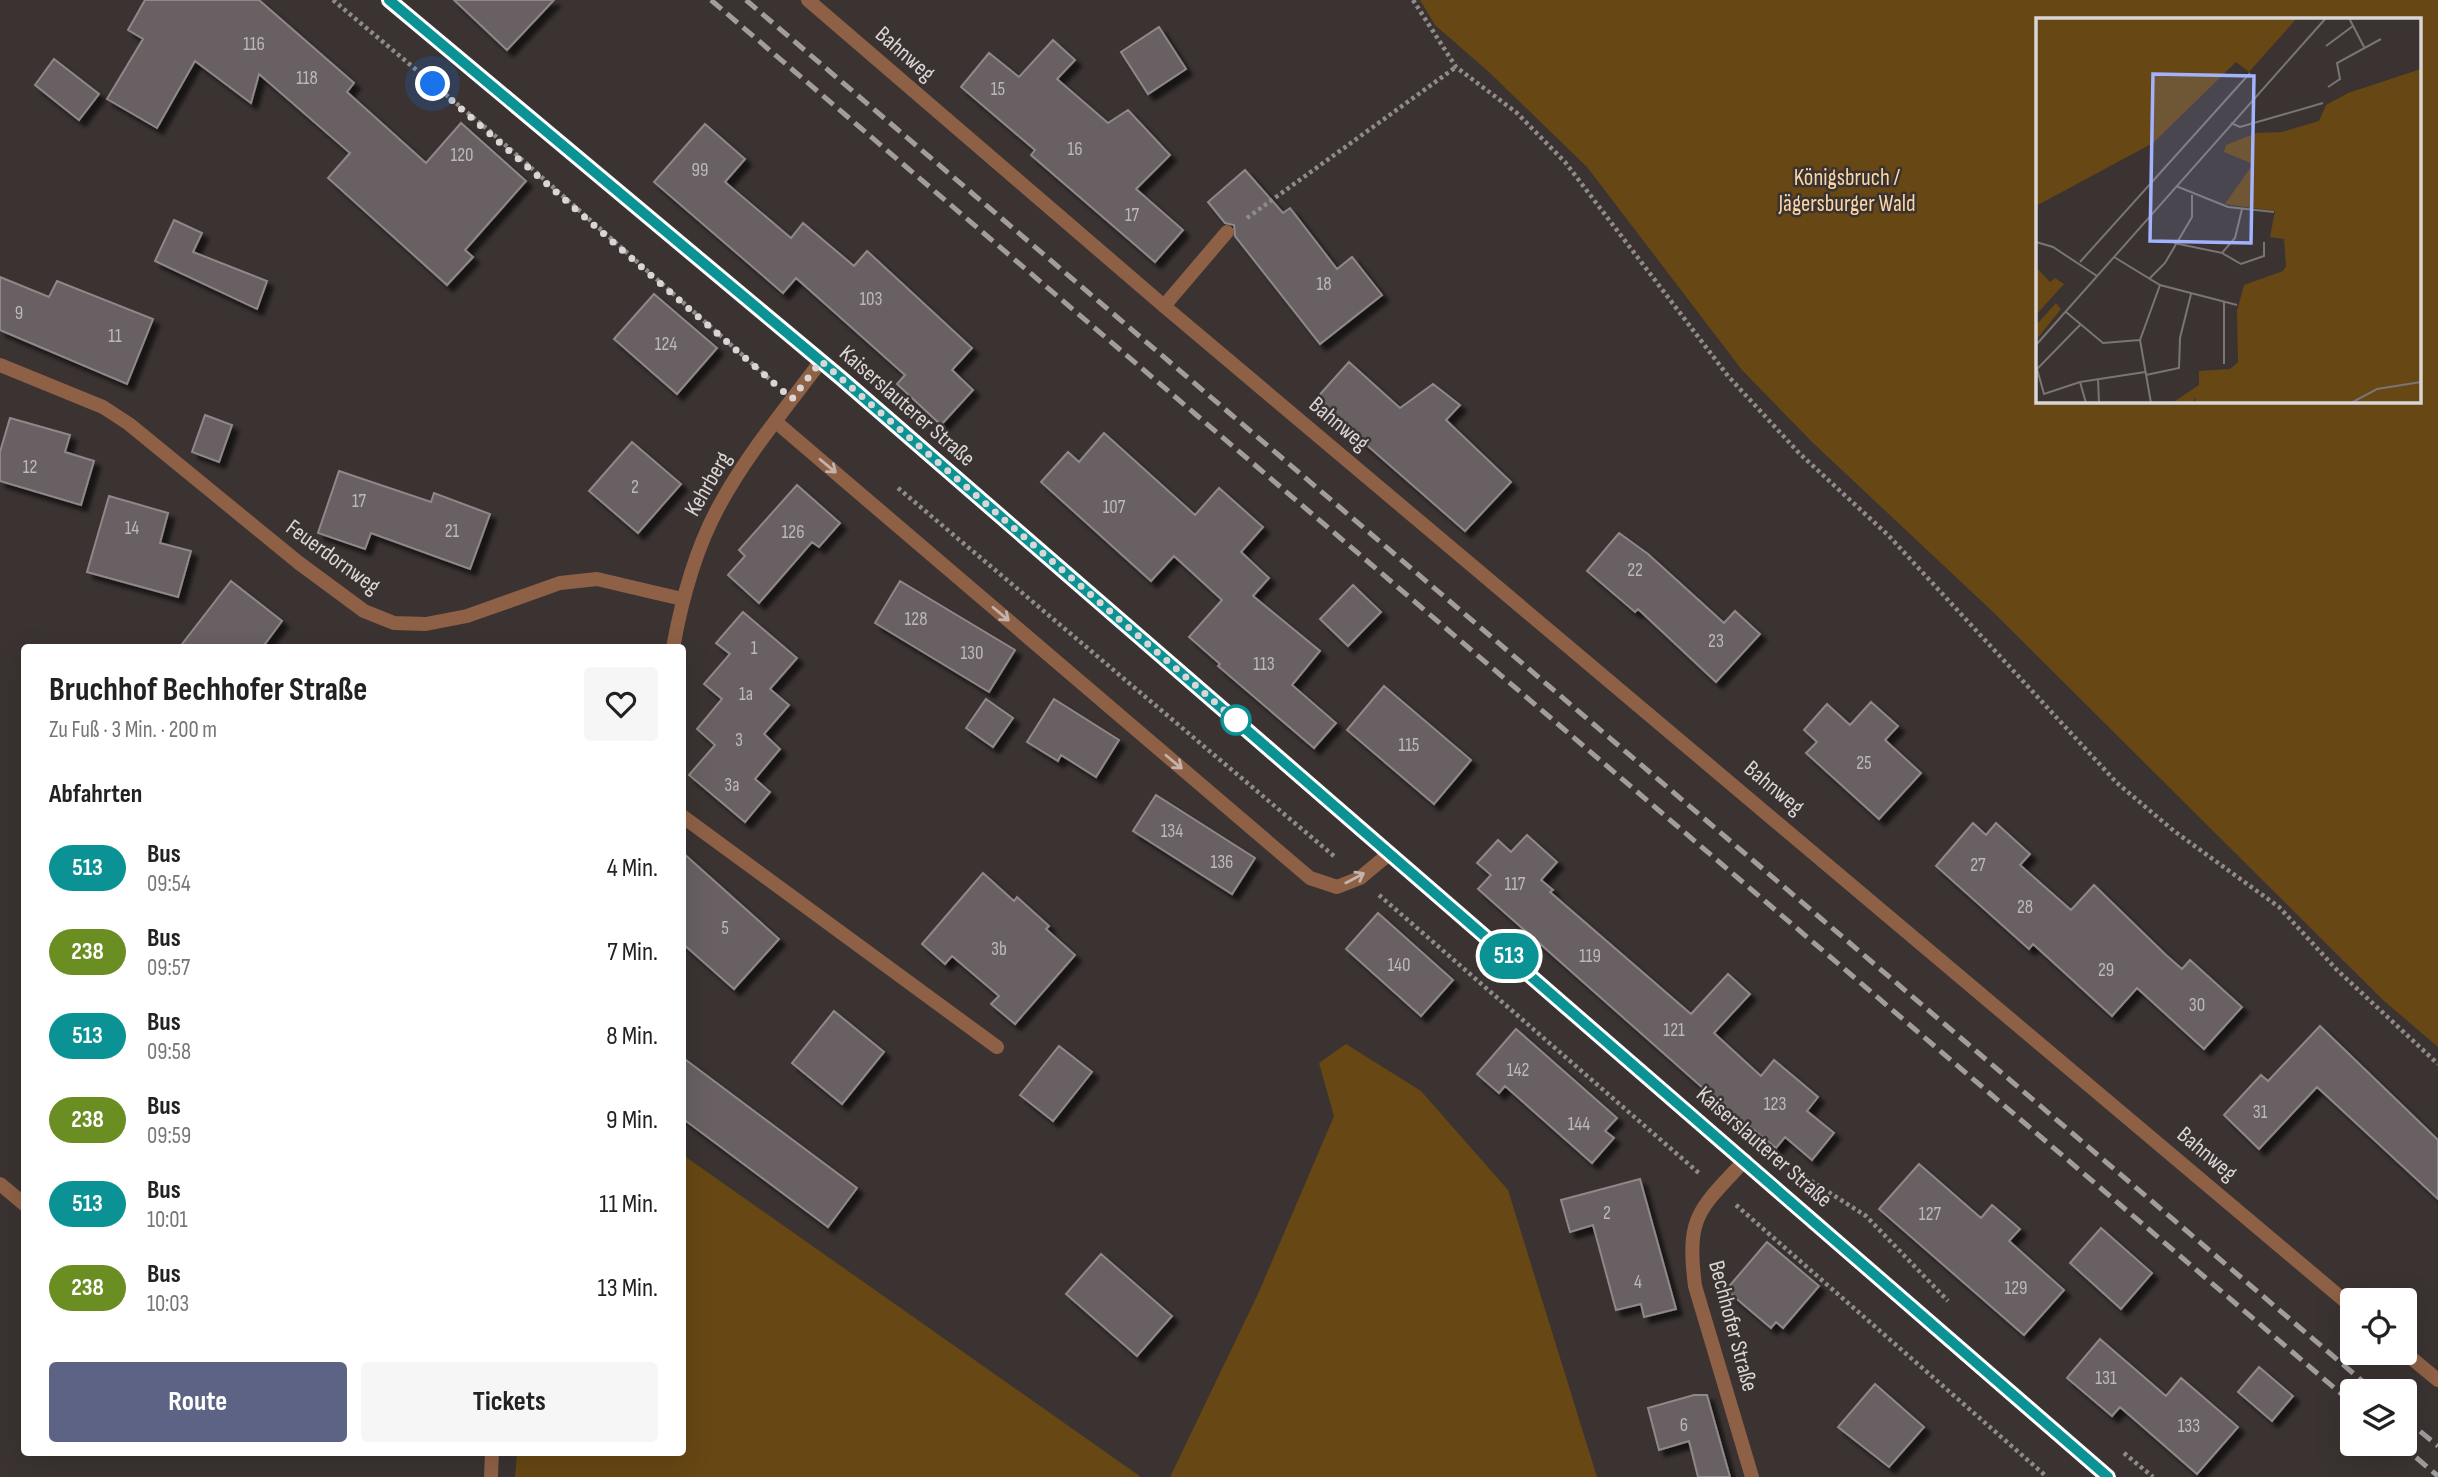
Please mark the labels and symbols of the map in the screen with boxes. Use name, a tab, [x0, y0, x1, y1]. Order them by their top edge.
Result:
inset map	[2036, 18, 2420, 402]
street label: Bahnweg	[869, 20, 941, 88]
house number: 116	[243, 33, 265, 56]
your location	[415, 66, 450, 101]
house number: 118	[296, 67, 318, 90]
house number: 15	[991, 78, 1005, 101]
house number: 16	[1068, 138, 1082, 161]
house number: 120	[450, 144, 474, 167]
house number: 99	[692, 159, 708, 182]
park label: Königsbruch / Jägersburger Wald	[1777, 164, 1916, 218]
house number: 17	[1125, 204, 1140, 227]
house number: 18	[1317, 273, 1331, 296]
house number: 103	[859, 288, 883, 311]
house number: 9	[15, 302, 23, 325]
house number: 11	[108, 325, 122, 348]
house number: 124	[655, 333, 677, 356]
street label: Kaiserslauterer Straße	[833, 339, 981, 473]
street label: Bahnweg	[1303, 391, 1375, 457]
street label: Kehrberg	[678, 447, 738, 521]
house number: 12	[23, 456, 37, 479]
one-way arrow	[818, 458, 836, 474]
house number: 2	[631, 476, 639, 499]
house number: 17	[352, 490, 367, 513]
house number: 107	[1103, 496, 1126, 519]
street label: Feuerdornweg	[280, 513, 386, 601]
house number: 14	[125, 517, 139, 540]
house number: 21	[445, 520, 460, 543]
house number: 126	[781, 521, 805, 544]
house number: 22	[1627, 559, 1643, 582]
one-way arrow	[991, 606, 1009, 622]
house number: 128	[904, 608, 928, 631]
house number: 23	[1708, 630, 1724, 653]
house number: 1	[751, 637, 758, 660]
house number: 130	[960, 642, 984, 665]
house number: 113	[1253, 653, 1275, 676]
house number: 1a	[739, 683, 753, 706]
unlabelled marker	[1221, 705, 1251, 735]
house number: 3	[735, 729, 743, 752]
house number: 115	[1399, 734, 1419, 757]
house number: 25	[1856, 752, 1872, 775]
one-way arrow	[1164, 754, 1182, 770]
street label: Bahnweg	[1738, 755, 1810, 821]
house number: 3a	[724, 774, 740, 797]
house number: 134	[1161, 820, 1183, 843]
house number: 136	[1211, 851, 1233, 874]
house number: 27	[1970, 854, 1986, 877]
one-way arrow	[1344, 871, 1365, 885]
house number: 117	[1505, 873, 1526, 896]
house number: 28	[2017, 896, 2033, 919]
house number: 5	[721, 917, 729, 940]
line badge: 513	[1469, 933, 1549, 979]
house number: 3b	[991, 938, 1007, 961]
house number: 119	[1579, 945, 1601, 968]
house number: 140	[1387, 954, 1411, 977]
house number: 29	[2098, 959, 2114, 982]
house number: 30	[2189, 994, 2205, 1017]
house number: 121	[1663, 1019, 1685, 1042]
house number: 142	[1507, 1059, 1529, 1082]
street label: Kaiserslauterer Straße	[1690, 1080, 1838, 1214]
house number: 123	[1764, 1093, 1786, 1116]
house number: 31	[2253, 1101, 2268, 1124]
house number: 144	[1568, 1113, 1590, 1136]
street label: Bahnweg	[2171, 1121, 2243, 1187]
house number: 2	[1603, 1202, 1611, 1225]
house number: 127	[1919, 1203, 1942, 1226]
street label: Bechhofer Straße	[1702, 1257, 1764, 1395]
house number: 4	[1634, 1271, 1642, 1294]
house number: 129	[2004, 1277, 2028, 1300]
house number: 131	[2095, 1367, 2117, 1390]
house number: 6	[1680, 1414, 1688, 1437]
house number: 133	[2178, 1415, 2200, 1438]

